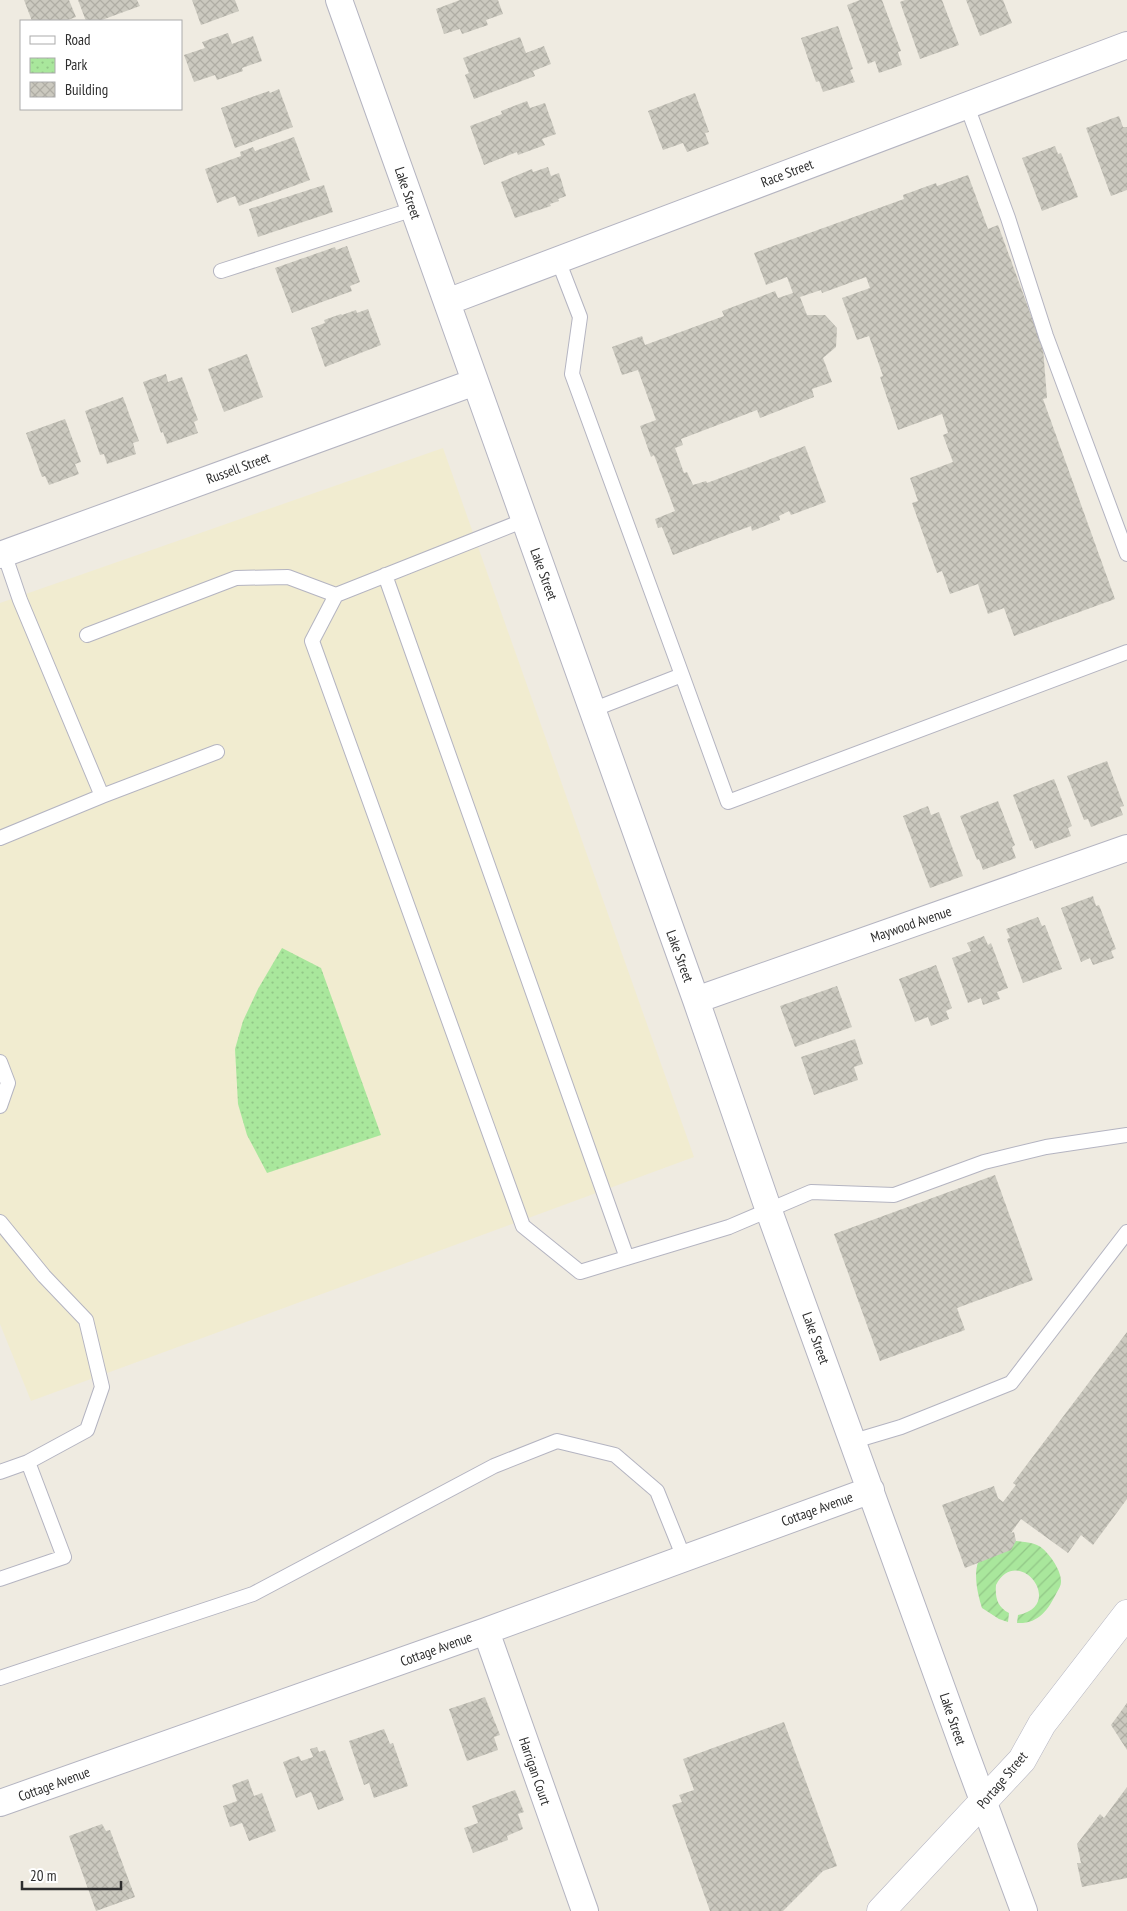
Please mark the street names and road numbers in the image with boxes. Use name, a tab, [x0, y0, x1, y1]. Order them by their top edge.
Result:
street label: Race Street	[758, 155, 816, 191]
street label: Lake Street	[391, 164, 425, 222]
street label: Russell Street	[204, 448, 272, 488]
street label: Lake Street	[526, 545, 562, 603]
street label: Maywood Avenue	[868, 902, 954, 946]
street label: Lake Street	[662, 927, 698, 985]
street label: Lake Street	[798, 1309, 834, 1367]
street label: Cottage Avenue	[779, 1488, 856, 1530]
street label: Cottage Avenue	[398, 1628, 475, 1670]
street label: Lake Street	[936, 1690, 970, 1748]
street label: Harrigan Court	[515, 1735, 555, 1808]
street label: Portage Street	[973, 1748, 1031, 1812]
street label: Cottage Avenue	[16, 1763, 93, 1805]

